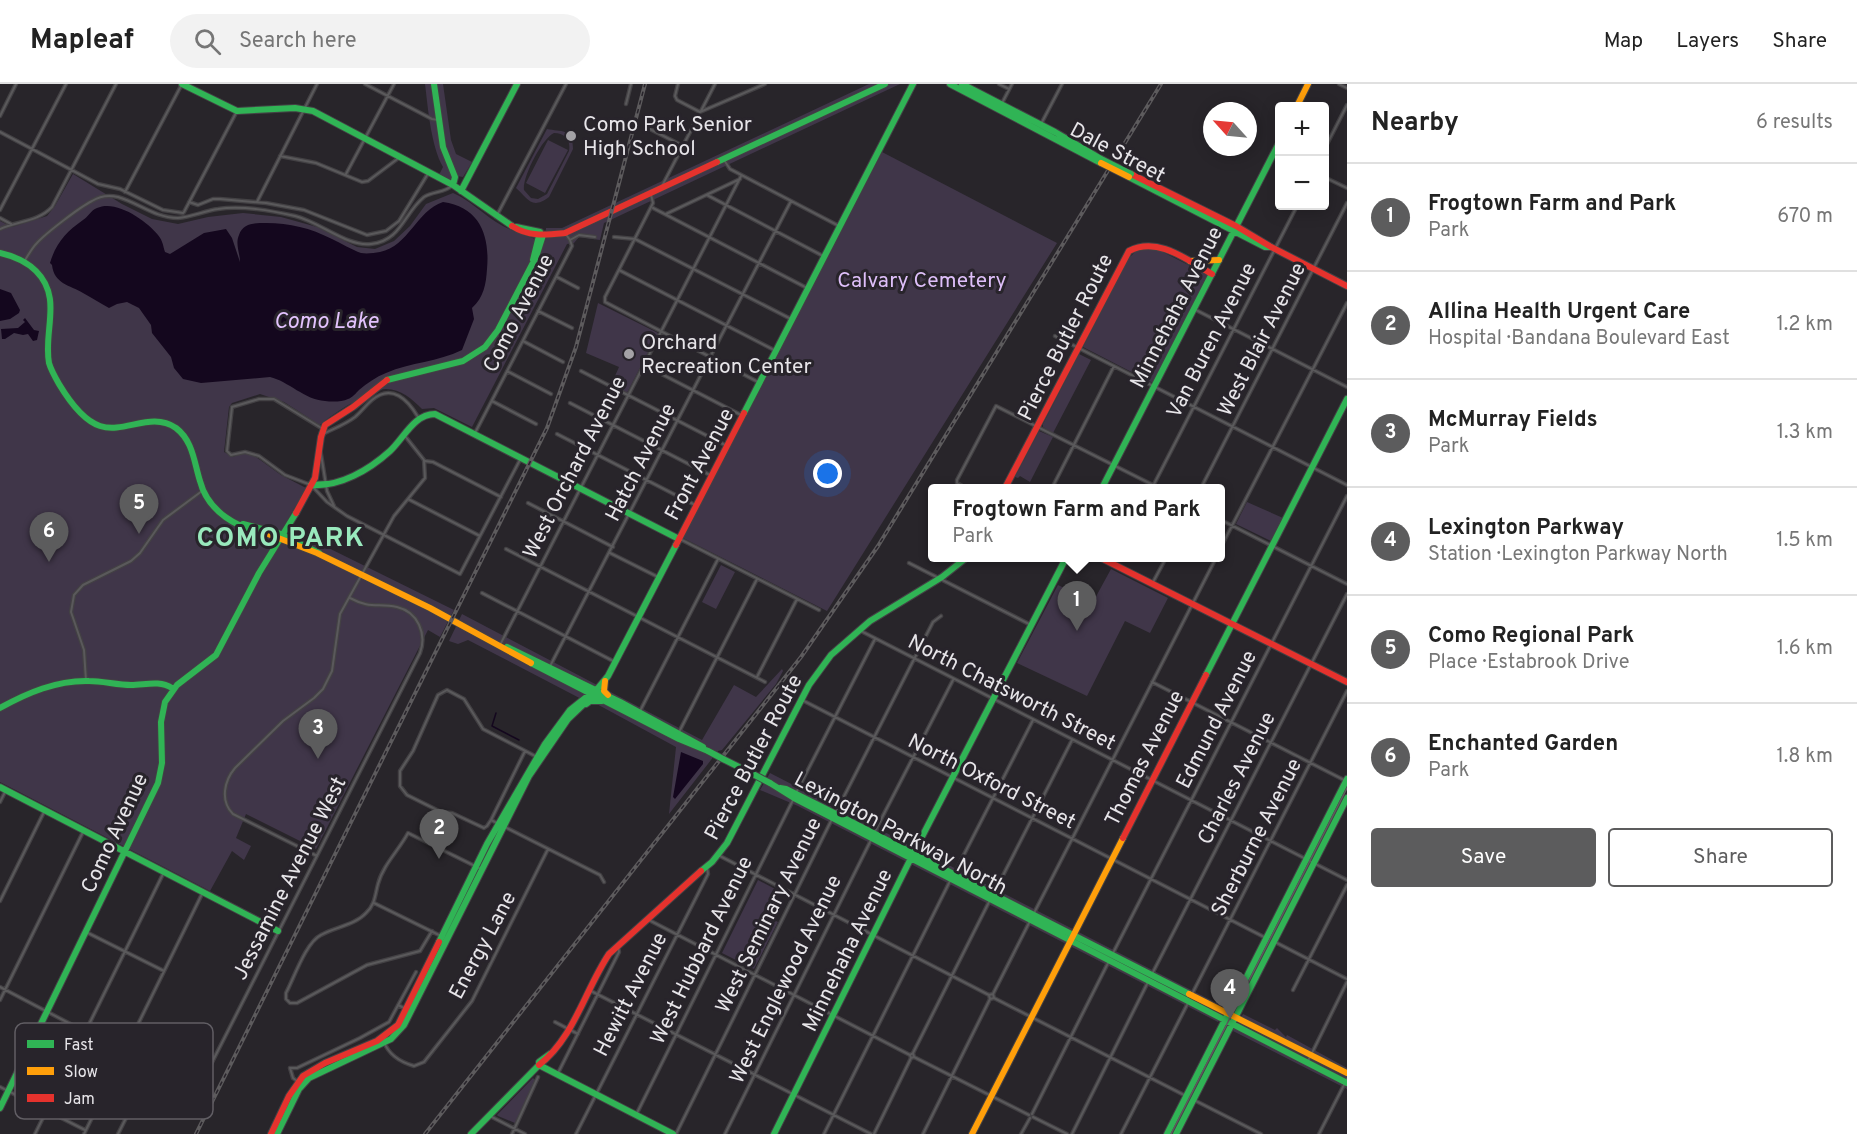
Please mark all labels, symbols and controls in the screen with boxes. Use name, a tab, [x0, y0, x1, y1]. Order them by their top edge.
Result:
search box	[170, 14, 590, 68]
text: Mapleaf	[30, 23, 134, 59]
icon: search	[191, 25, 224, 58]
text: Search here	[239, 28, 357, 55]
text: Map	[1604, 28, 1643, 55]
text: Layers	[1676, 28, 1739, 55]
text: Share	[1772, 28, 1827, 55]
north arrow	[1203, 102, 1257, 156]
map controls	[1275, 102, 1329, 210]
button: +	[1275, 102, 1329, 156]
text: Nearby	[1371, 107, 1459, 140]
text: 6 results	[1756, 110, 1833, 136]
place label: Como Park Senior High School	[583, 112, 752, 163]
street label: Dale Street	[1065, 117, 1170, 190]
marker: Como Park Senior High School	[564, 129, 578, 143]
button: −	[1275, 156, 1329, 210]
text: Frogtown Farm and Park	[1428, 191, 1676, 218]
text: 1	[1387, 204, 1395, 230]
text: 670 m	[1777, 204, 1833, 230]
text: Park	[1428, 218, 1469, 244]
street label: Minnehaha Avenue	[1125, 222, 1230, 393]
street label: Como Avenue	[478, 250, 561, 377]
street label: Pierce Butler Route	[1013, 250, 1120, 426]
street label: Van Buren Avenue	[1161, 258, 1263, 423]
street label: West Blair Avenue	[1212, 258, 1313, 421]
park label: Calvary Cemetery	[837, 268, 1007, 295]
text: Allina Health Urgent Care	[1428, 299, 1690, 326]
water label: Como Lake	[274, 309, 379, 336]
text: 2	[1384, 312, 1397, 338]
text: 1.2 km	[1777, 312, 1833, 338]
text: Hospital · Bandana Boulevard East	[1428, 326, 1730, 352]
place label: Orchard Recreation Center	[641, 330, 812, 381]
marker: Orchard Recreation Center	[622, 347, 636, 361]
street label: West Orchard Avenue	[518, 372, 633, 564]
street label: Hatch Avenue	[600, 399, 683, 526]
street label: Front Avenue	[659, 404, 741, 525]
text: McMurray Fields	[1428, 407, 1598, 434]
text: 3	[1385, 420, 1397, 446]
text: 1.3 km	[1777, 420, 1833, 446]
text: Park	[1428, 434, 1469, 460]
your location	[813, 459, 842, 488]
pin: 5	[120, 484, 158, 534]
popup	[928, 484, 1225, 562]
text: Frogtown Farm and Park	[952, 497, 1201, 524]
pin: 6	[29, 512, 68, 562]
text: Lexington Parkway	[1428, 515, 1624, 542]
district label: COMO PARK	[197, 522, 366, 556]
text: Park	[952, 524, 994, 550]
text: 4	[1384, 528, 1397, 554]
text: 1.5 km	[1776, 528, 1833, 554]
text: Station · Lexington Parkway North	[1428, 542, 1728, 568]
pin: 1	[1058, 582, 1096, 631]
text: Como Regional Park	[1428, 623, 1634, 650]
street label: North Chatsworth Street	[903, 629, 1120, 758]
text: 5	[1384, 636, 1397, 662]
text: 1.6 km	[1777, 636, 1833, 662]
street label: Edmund Avenue	[1171, 646, 1264, 793]
text: Place · Estabrook Drive	[1428, 650, 1629, 676]
street label: Pierce Butler Route	[699, 670, 809, 845]
street label: Thomas Avenue	[1099, 686, 1191, 831]
street label: Charles Avenue	[1192, 708, 1282, 850]
pin: 3	[298, 710, 338, 759]
street label: North Oxford Street	[903, 728, 1080, 836]
text: Enchanted Garden	[1428, 731, 1618, 758]
text: 6	[1384, 744, 1397, 770]
text: 1.8 km	[1777, 744, 1833, 770]
street label: Sherburne Avenue	[1206, 754, 1309, 921]
text: Park	[1428, 758, 1469, 784]
street label: Lexington Parkway North	[789, 767, 1012, 902]
street label: Como Avenue	[76, 769, 155, 898]
street label: Jessamine Avenue West	[227, 772, 353, 985]
pin: 2	[420, 810, 458, 859]
street label: West Seminary Avenue	[710, 813, 829, 1018]
button: Save	[1371, 828, 1596, 887]
button: Share	[1608, 828, 1833, 887]
street label: West Hubbard Avenue	[645, 852, 760, 1049]
street label: Minnehaha Avenue	[797, 865, 899, 1037]
street label: West Englewood Avenue	[724, 871, 849, 1088]
street label: Energy Lane	[444, 887, 523, 1004]
street label: Hewitt Avenue	[588, 928, 674, 1061]
pin: 4	[1210, 970, 1250, 1019]
legend	[15, 1023, 213, 1119]
text: Fast	[64, 1036, 94, 1056]
text: Slow	[64, 1063, 98, 1083]
text: Jam	[64, 1090, 95, 1110]

